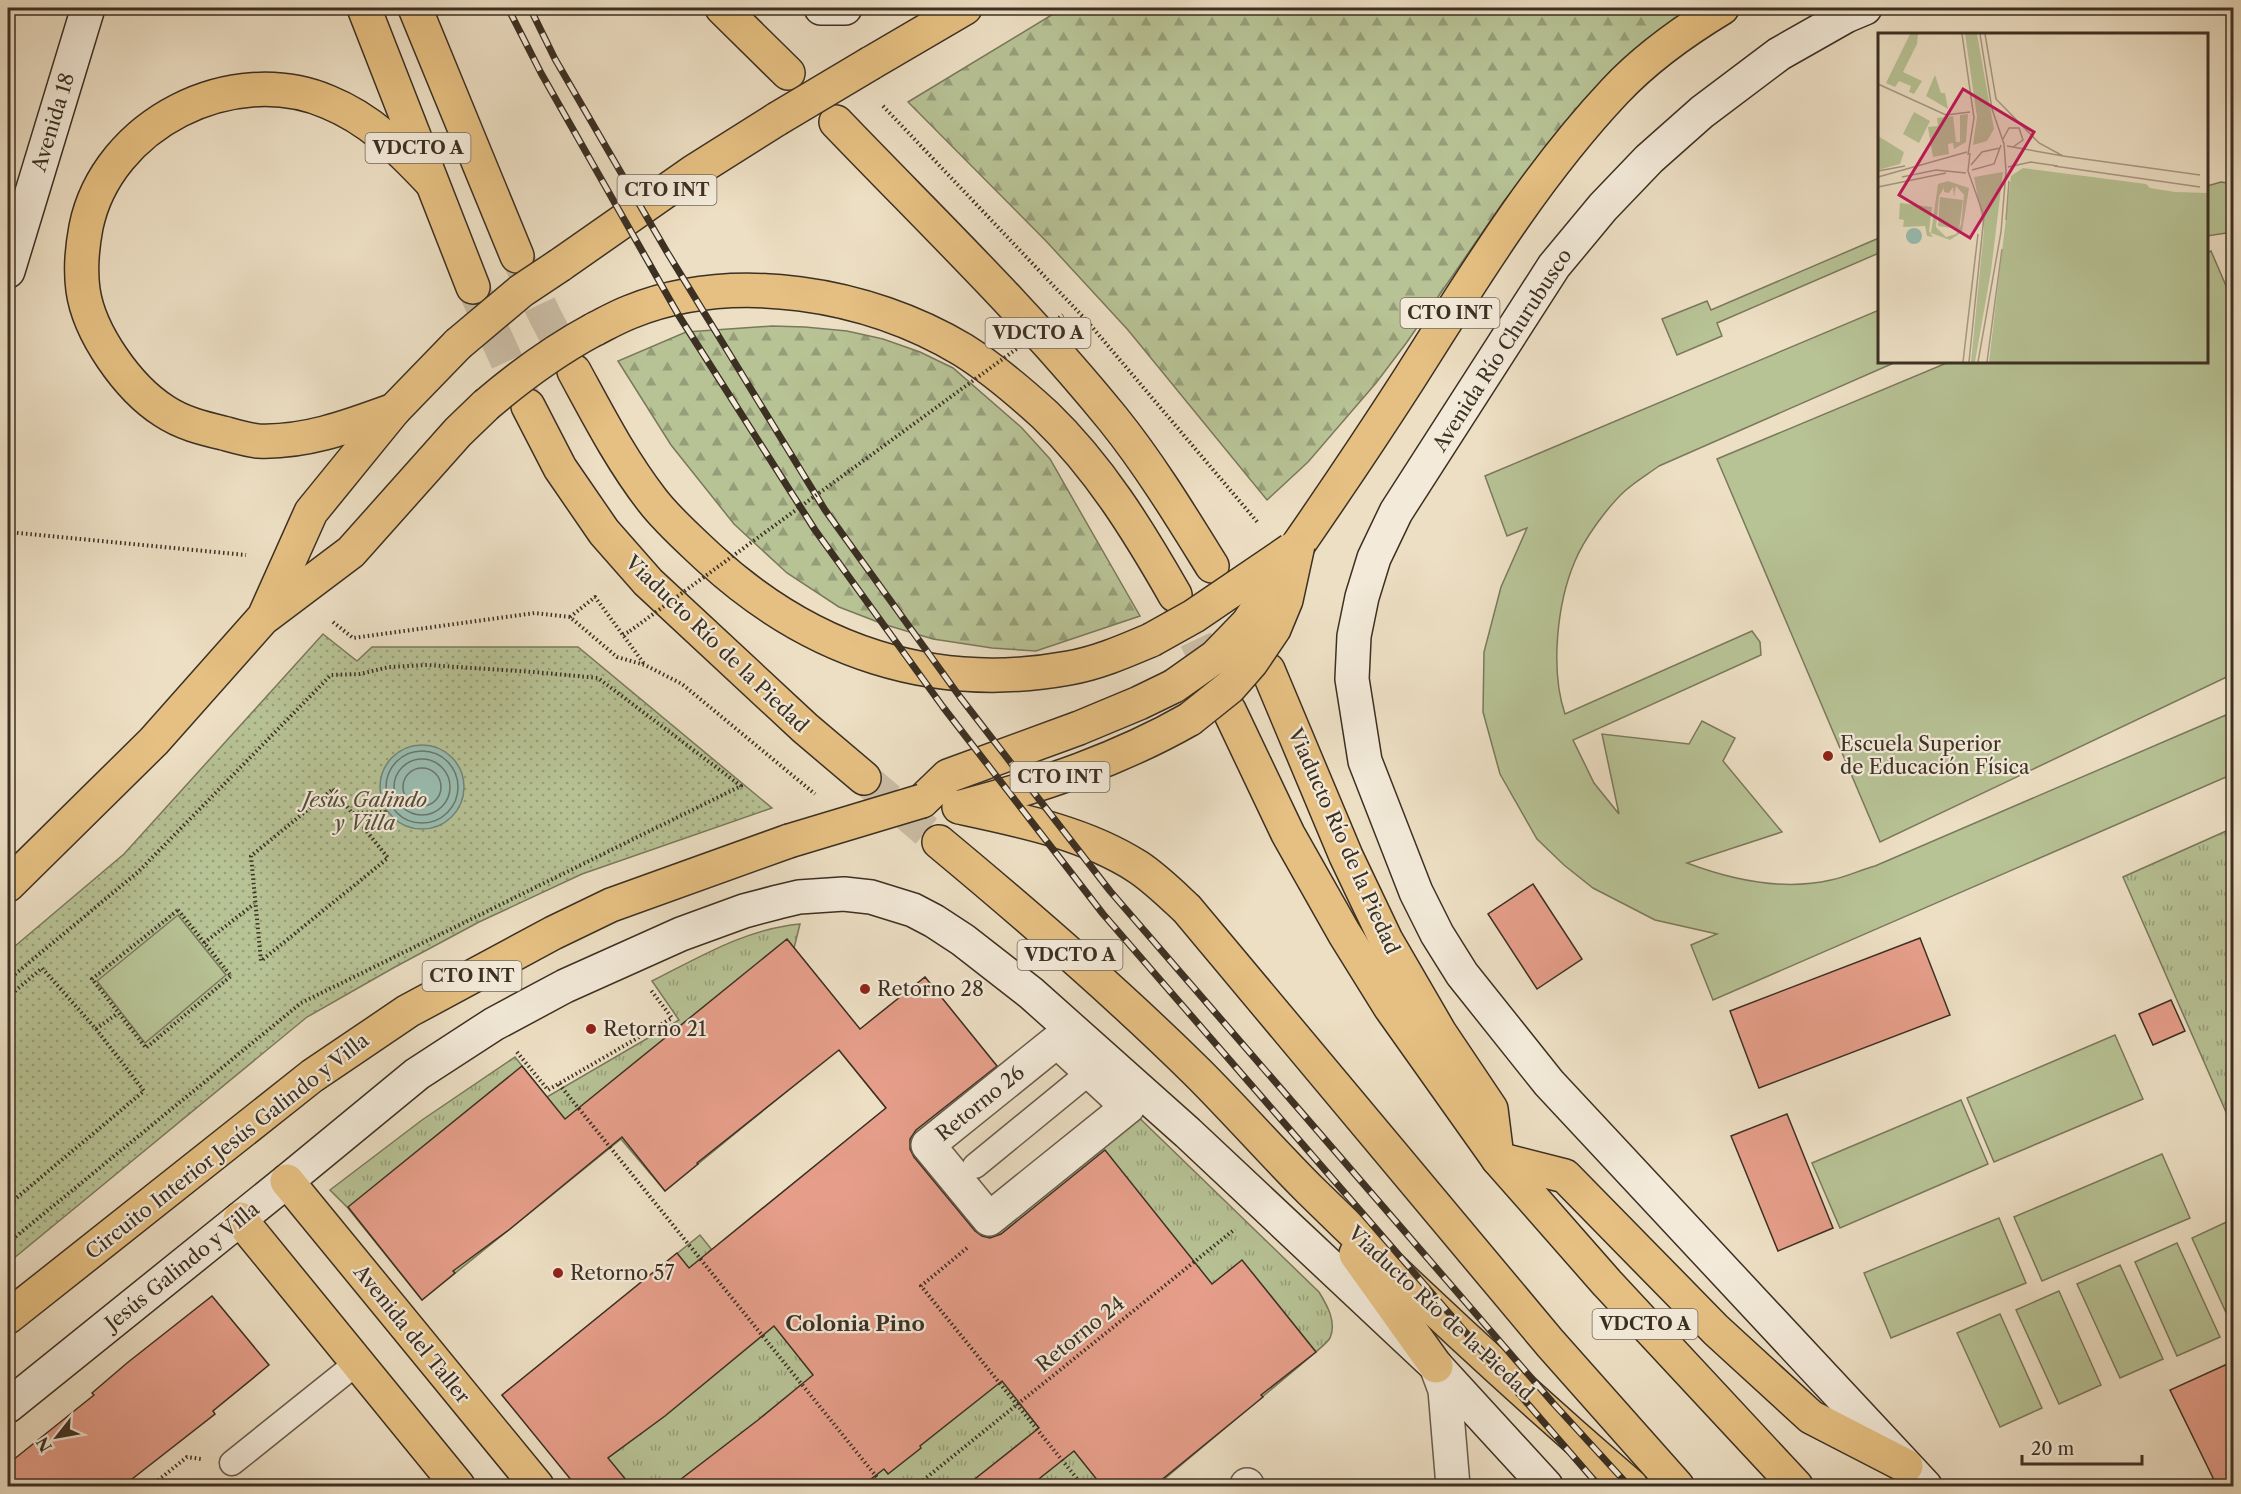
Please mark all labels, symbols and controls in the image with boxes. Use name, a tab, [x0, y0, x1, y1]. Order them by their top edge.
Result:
inset map	[1878, 33, 2208, 363]
street label: Avenida 18	[26, 70, 79, 175]
road number: VDCTO A	[366, 133, 470, 163]
road number: CTO INT	[618, 175, 716, 205]
street label: Avenida Río Churubusco	[1427, 244, 1577, 457]
road number: CTO INT	[1400, 298, 1500, 328]
road number: VDCTO A	[986, 318, 1090, 348]
street label: Viaducto Río de la Piedad	[620, 550, 813, 738]
street label: Viaducto Río de la Piedad	[1283, 723, 1405, 958]
place label: Escuela Superior de Educación Física	[1840, 732, 2030, 779]
marker: Escuela Superior de Educación Física	[1821, 749, 1835, 763]
road number: CTO INT	[1010, 762, 1110, 792]
park label: Jesús Galindo y Villa	[297, 788, 427, 835]
road number: VDCTO A	[1018, 940, 1122, 970]
road number: CTO INT	[422, 961, 522, 991]
place label: Retorno 28	[877, 977, 984, 1001]
marker: Retorno 28	[858, 982, 872, 996]
place label: Retorno 21	[603, 1017, 707, 1041]
marker: Retorno 21	[584, 1022, 598, 1036]
street label: Circuito Interior Jesús Galindo y Villa	[80, 1027, 374, 1265]
street label: Retorno 26	[931, 1060, 1029, 1146]
street label: Jesús Galindo y Villa	[99, 1196, 265, 1336]
street label: Viaducto Río de la Piedad	[1343, 1220, 1539, 1405]
street label: Avenida del Taller	[348, 1259, 475, 1408]
place label: Retorno 57	[570, 1261, 674, 1285]
marker: Retorno 57	[551, 1266, 565, 1280]
street label: Retorno 24	[1031, 1291, 1129, 1377]
road number: VDCTO A	[1592, 1309, 1698, 1339]
district label: Colonia Pino	[785, 1311, 925, 1336]
north arrow	[27, 1407, 87, 1467]
scale bar	[2022, 1428, 2142, 1466]
text: N	[32, 1434, 56, 1456]
text: 20 m	[2031, 1438, 2075, 1460]

